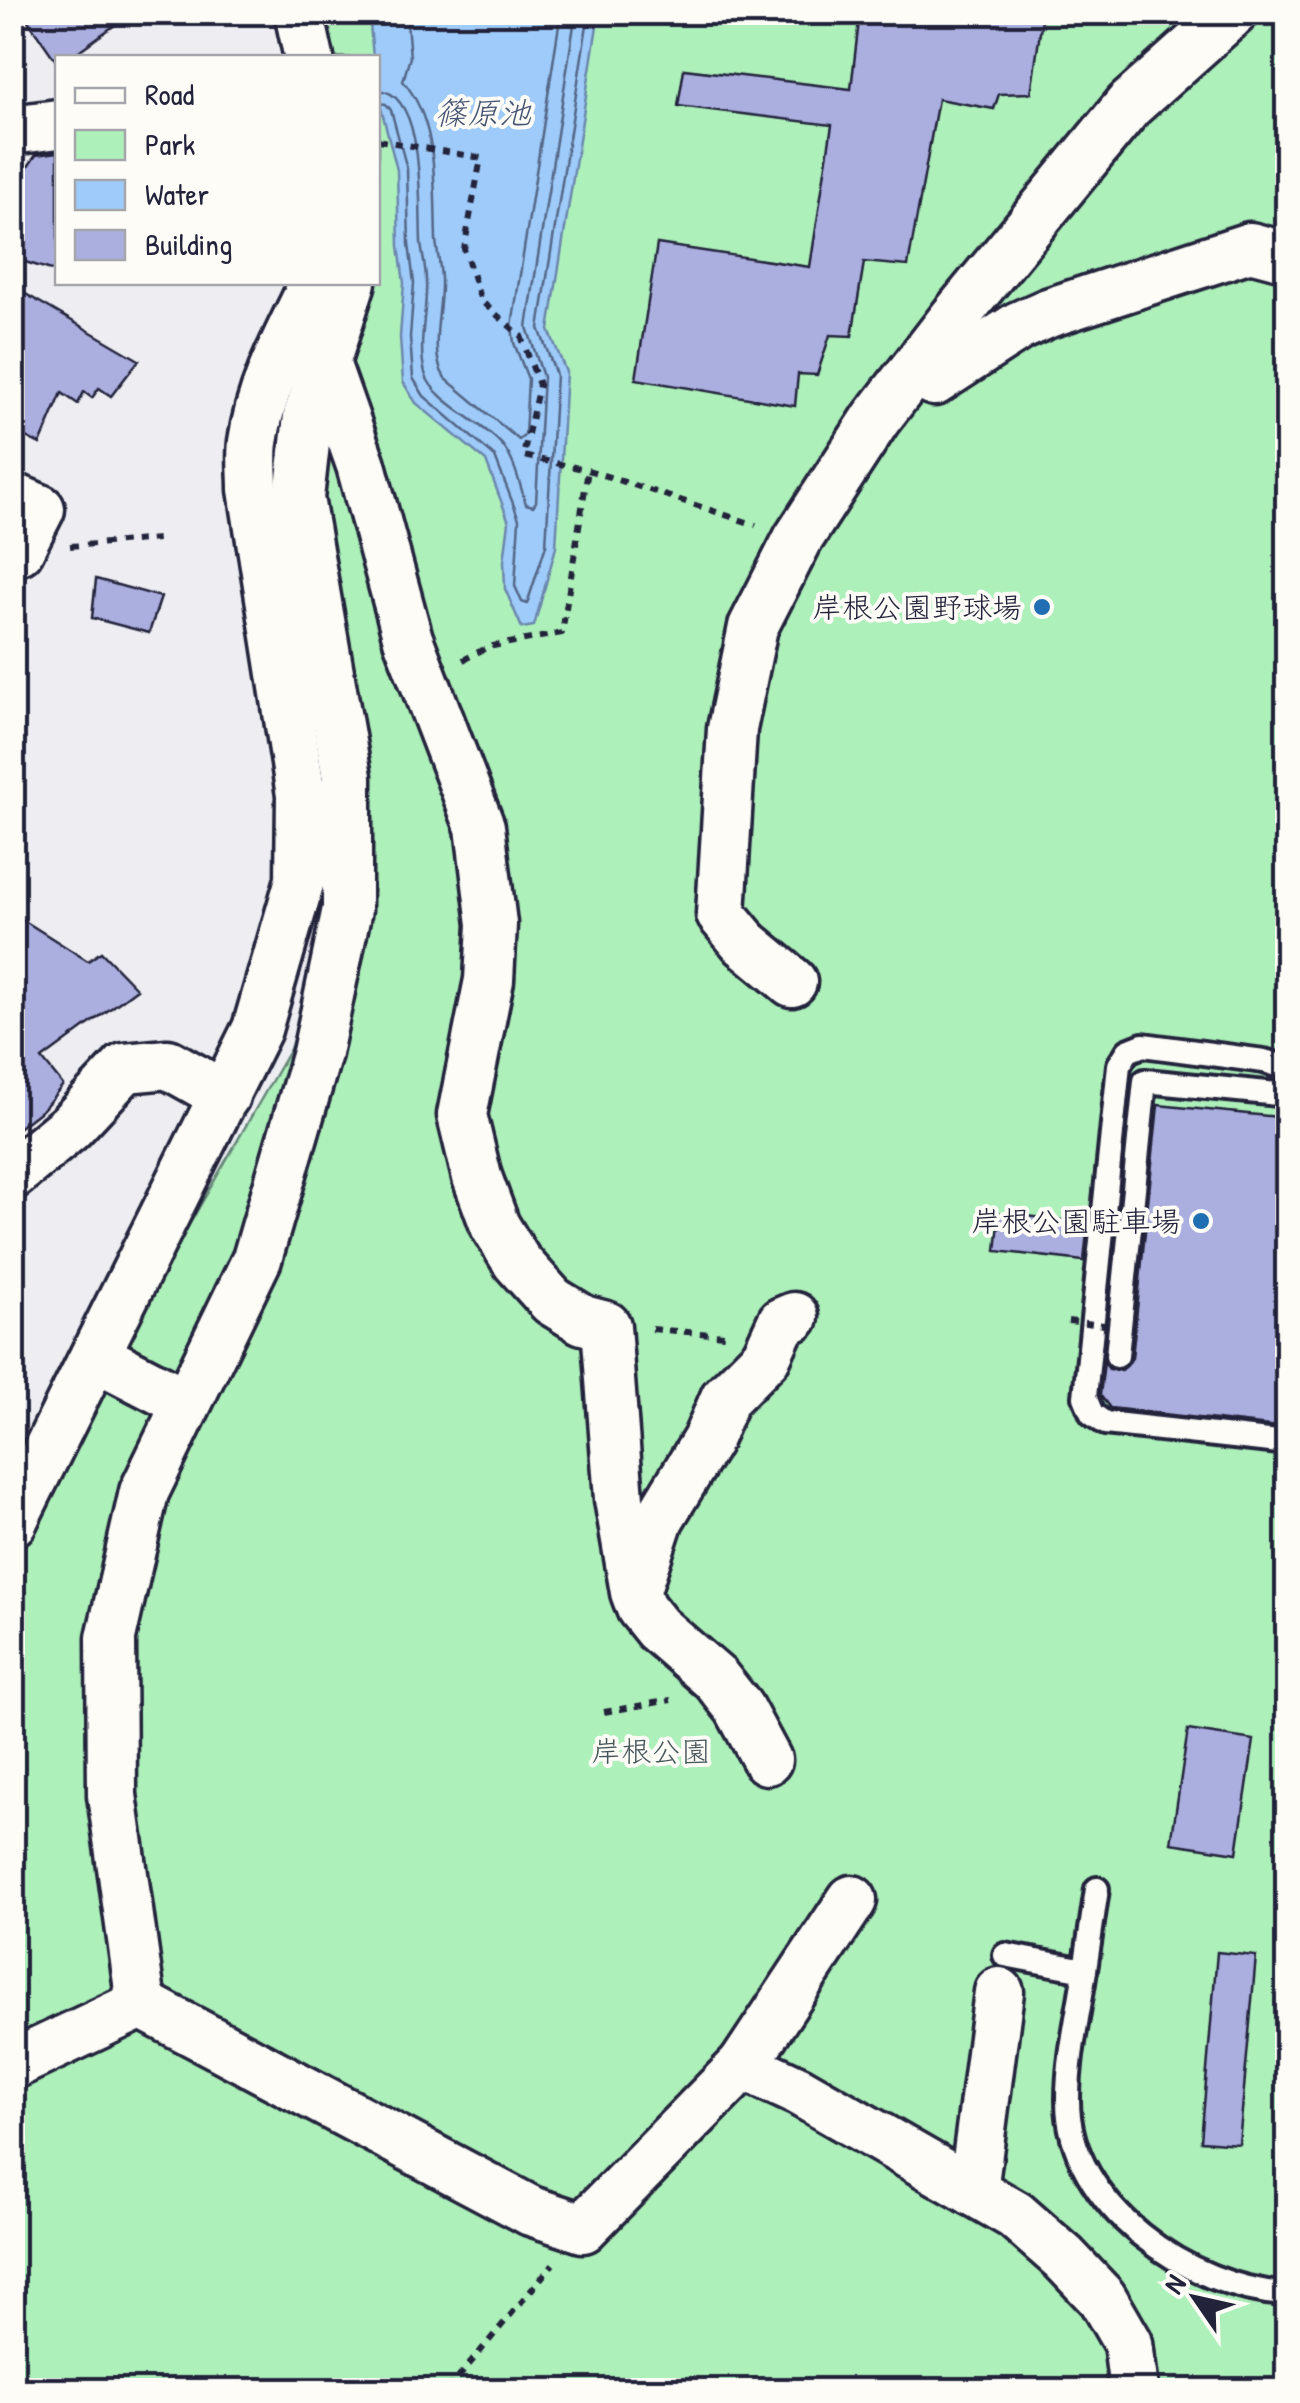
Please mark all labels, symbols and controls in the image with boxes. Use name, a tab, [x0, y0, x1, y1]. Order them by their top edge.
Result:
legend	[55, 55, 380, 285]
text: Road	[145, 74, 194, 114]
water label: 篠原池	[435, 91, 532, 134]
text: Park	[145, 124, 195, 164]
text: Water	[145, 174, 209, 214]
text: Building	[145, 224, 232, 264]
place label: 岸根公園野球場	[812, 587, 1022, 627]
marker: 岸根公園野球場	[1031, 596, 1053, 618]
place label: 岸根公園駐車場	[971, 1201, 1181, 1241]
marker: 岸根公園駐車場	[1190, 1210, 1212, 1232]
park label: 岸根公園	[591, 1731, 711, 1771]
north arrow	[1145, 2248, 1245, 2348]
text: N	[1154, 2267, 1194, 2301]

